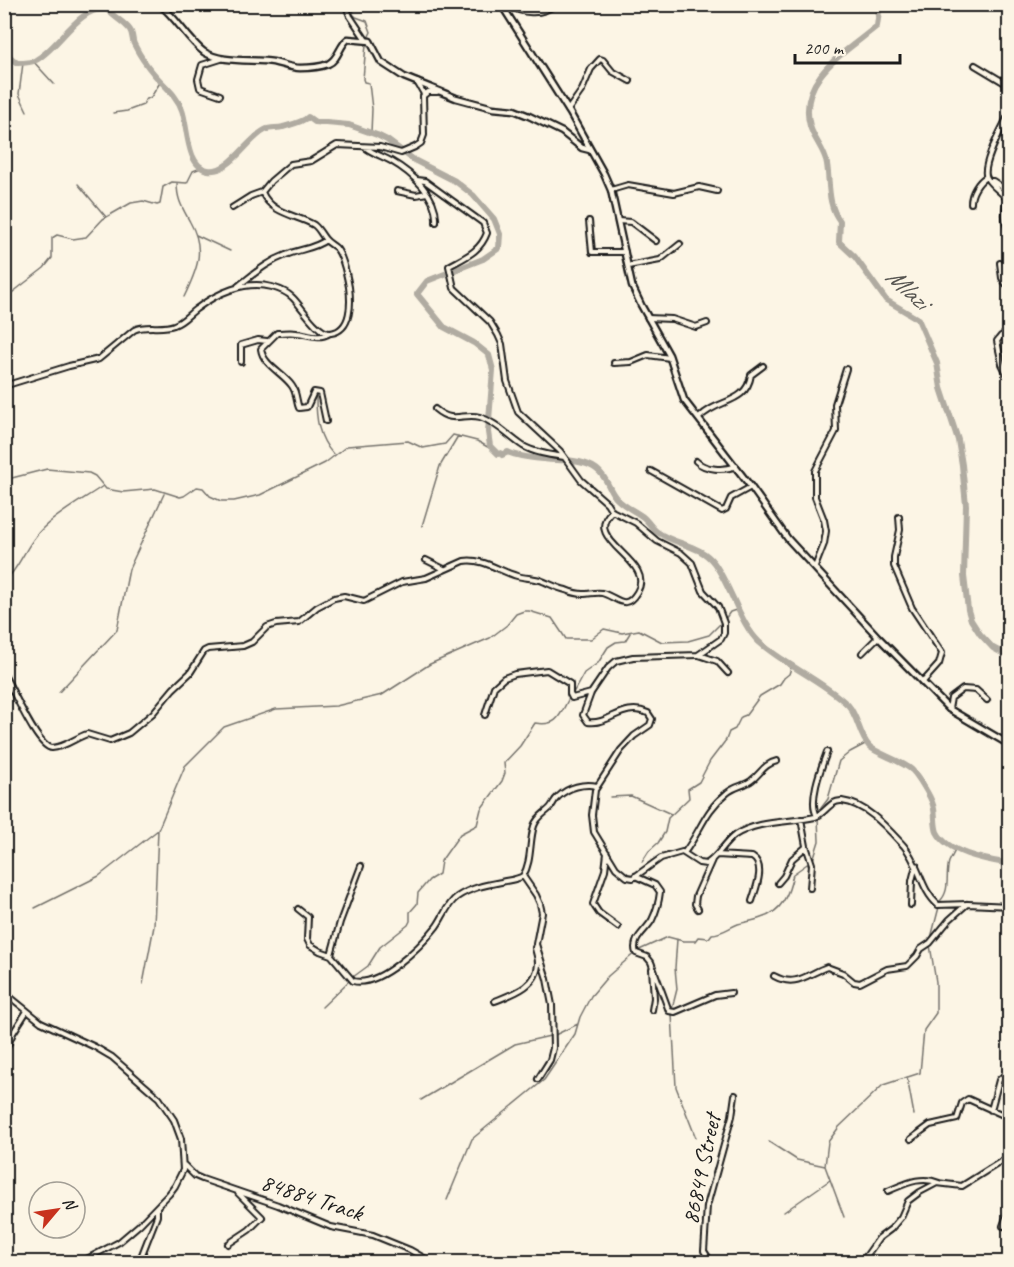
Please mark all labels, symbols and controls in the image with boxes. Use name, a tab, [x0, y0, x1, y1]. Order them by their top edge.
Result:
scale bar	[795, 27, 900, 65]
text: 200 m	[804, 37, 845, 59]
water label: Mlazi	[879, 260, 941, 321]
street label: 86849 Street	[675, 1108, 728, 1227]
street label: 84884 Track	[257, 1166, 369, 1228]
north arrow	[27, 1180, 87, 1240]
text: N	[58, 1194, 82, 1215]

